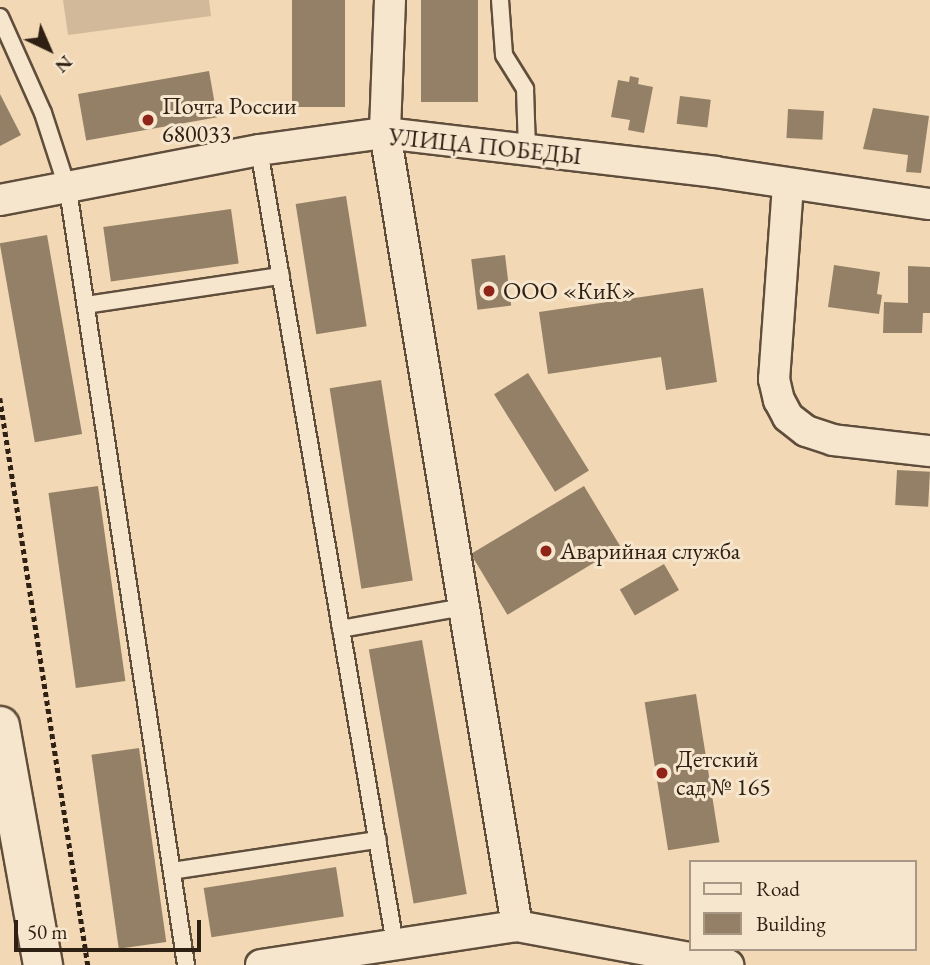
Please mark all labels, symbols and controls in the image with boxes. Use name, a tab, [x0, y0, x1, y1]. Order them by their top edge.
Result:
north arrow	[14, 14, 84, 84]
text: N	[50, 50, 78, 79]
place label: Почта России 680033	[162, 92, 297, 148]
marker: Почта России 680033	[140, 112, 156, 128]
street label: УЛИЦА ПОБЕДЫ	[387, 122, 583, 170]
place label: ООО «КиК»	[503, 277, 636, 305]
marker: ООО «КиК»	[481, 283, 497, 299]
place label: Аварийная служба	[560, 537, 740, 565]
marker: Аварийная служба	[538, 543, 554, 559]
place label: Детский сад № 165	[676, 745, 771, 801]
marker: Детский сад № 165	[654, 765, 670, 781]
legend	[688, 860, 916, 951]
text: Road	[756, 875, 800, 902]
scale bar	[18, 906, 205, 950]
text: Building	[756, 910, 826, 937]
text: 50 m	[27, 918, 68, 945]

